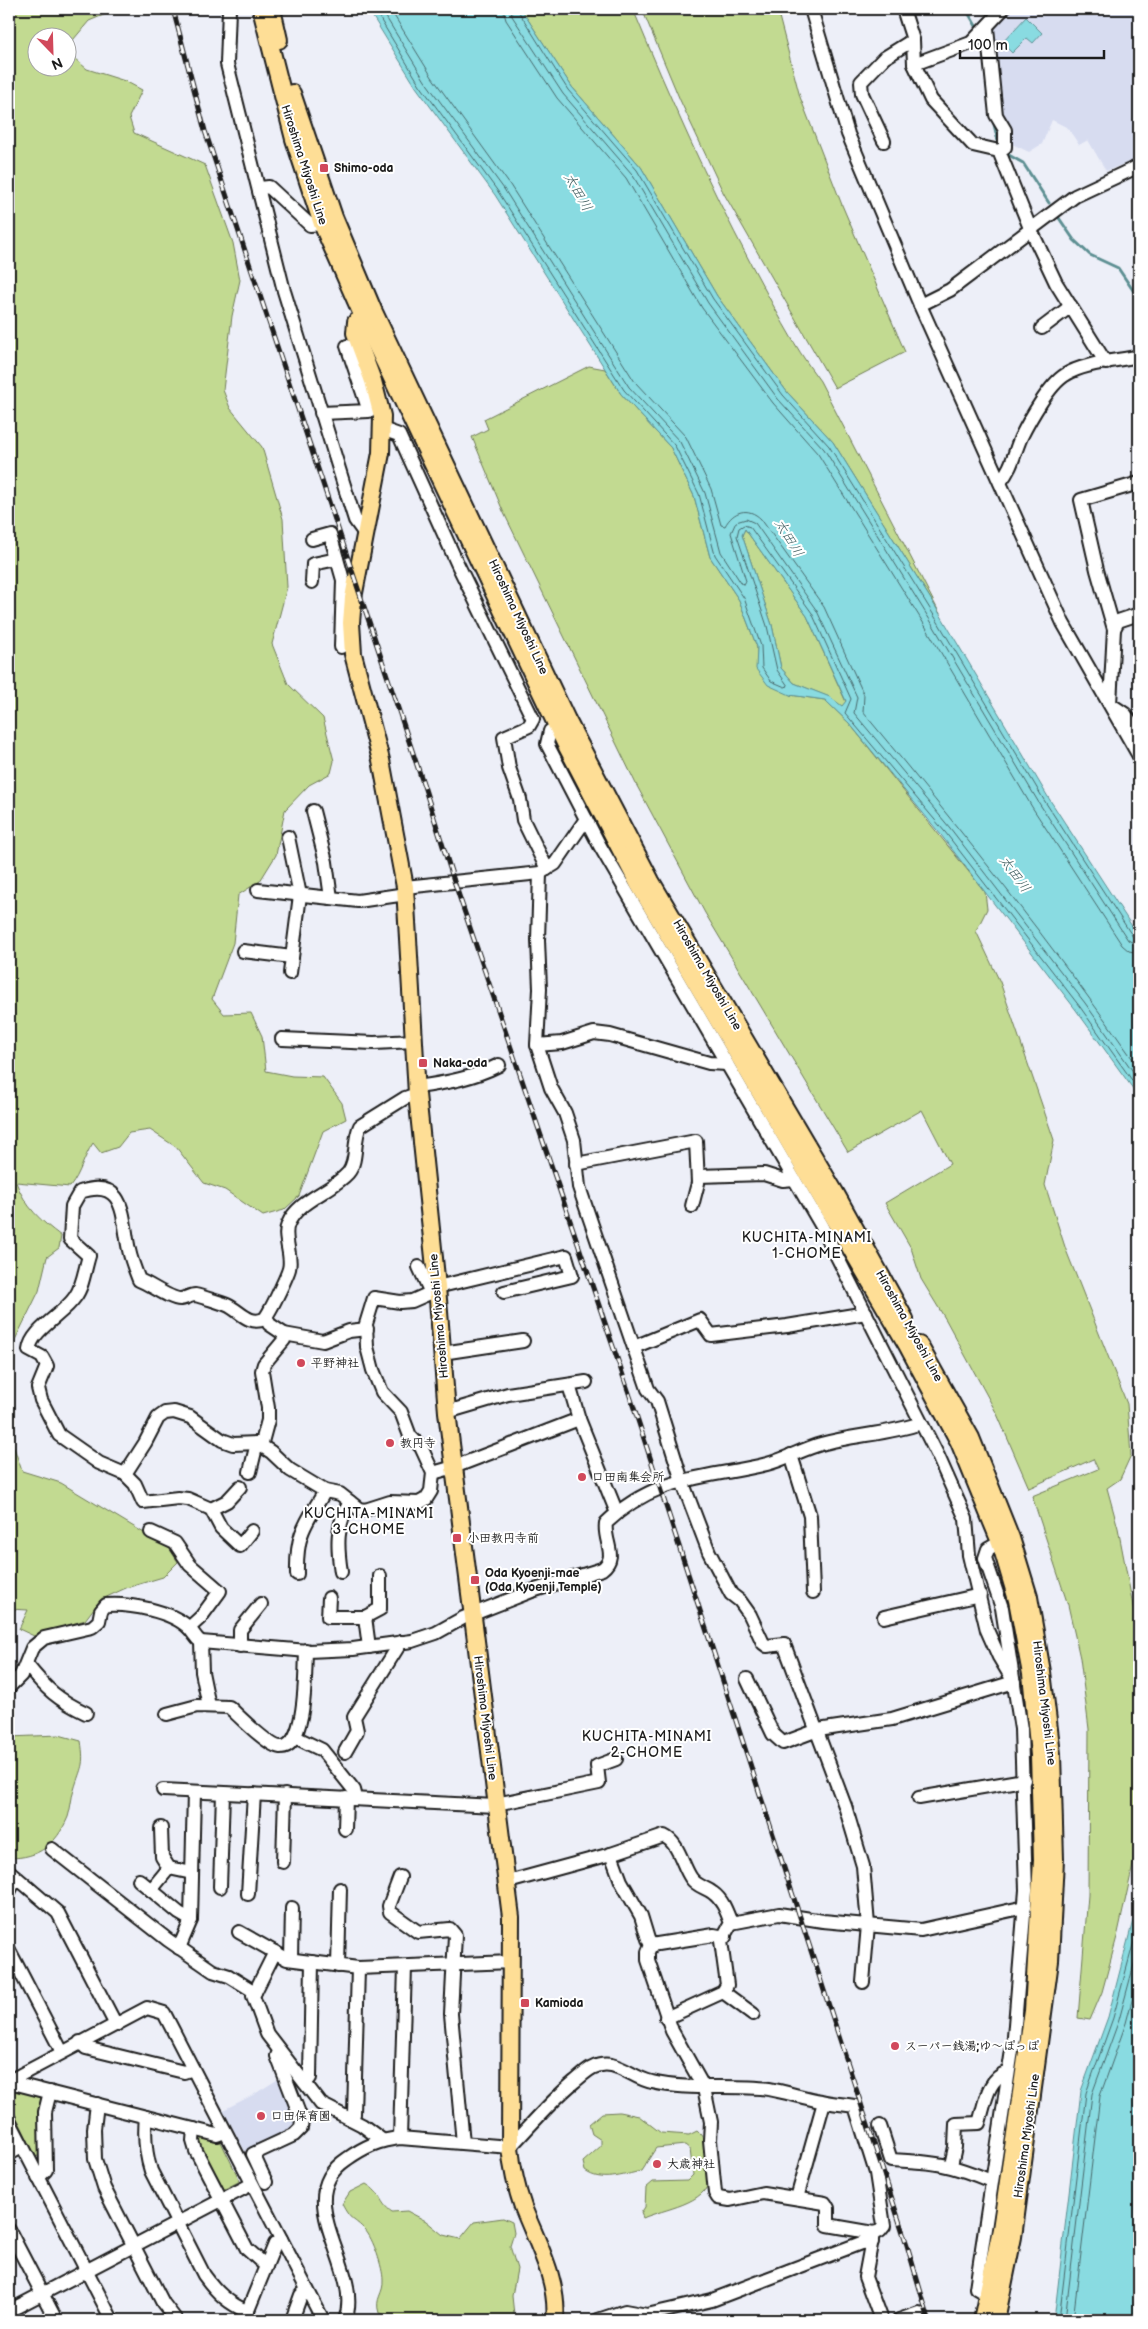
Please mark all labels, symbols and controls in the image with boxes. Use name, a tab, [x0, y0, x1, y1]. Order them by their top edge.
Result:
north arrow	[28, 28, 78, 78]
scale bar	[960, 28, 1104, 60]
text: 100 m	[968, 36, 1008, 55]
text: N	[49, 54, 65, 73]
street label: Hiroshima Miyoshi Line	[278, 103, 330, 227]
place label: Shimo-oda	[334, 161, 394, 176]
marker: Shimo-oda	[318, 162, 330, 174]
water label: 太田川	[560, 170, 596, 214]
water label: 太田川	[771, 516, 807, 560]
street label: Hiroshima Miyoshi Line	[485, 557, 551, 677]
water label: 太田川	[996, 852, 1034, 896]
street label: Hiroshima Miyoshi Line	[669, 917, 745, 1033]
place label: Naka-oda	[433, 1056, 488, 1071]
marker: Naka-oda	[417, 1057, 429, 1069]
district label: KUCHITA-MINAMI 1-CHOME	[742, 1229, 872, 1262]
street label: Hiroshima Miyoshi Line	[426, 1253, 452, 1379]
street label: Hiroshima Miyoshi Line	[872, 1268, 946, 1384]
place label: 平野神社	[311, 1356, 359, 1371]
marker: 平野神社	[295, 1357, 307, 1369]
place label: 教円寺	[400, 1436, 436, 1451]
marker: 教円寺	[384, 1437, 396, 1449]
place label: 口田南集会所	[592, 1470, 665, 1485]
marker: 口田南集会所	[576, 1471, 588, 1483]
district label: KUCHITA-MINAMI 3-CHOME	[304, 1505, 434, 1538]
place label: 小田教円寺前	[467, 1531, 539, 1546]
marker: 小田教円寺前	[451, 1532, 463, 1544]
place label: Oda Kyoenji-mae (Oda Kyoenji Temple)	[485, 1566, 602, 1595]
marker: Oda Kyoenji-mae (Oda Kyoenji Temple)	[469, 1574, 481, 1586]
street label: Hiroshima Miyoshi Line	[1029, 1640, 1059, 1766]
street label: Hiroshima Miyoshi Line	[470, 1655, 500, 1781]
district label: KUCHITA-MINAMI 2-CHOME	[582, 1728, 712, 1761]
place label: Kamioda	[535, 1996, 584, 2011]
marker: Kamioda	[519, 1997, 531, 2009]
place label: スーパー銭湯;ゆ～ぽっぽ	[905, 2039, 1039, 2054]
marker: スーパー銭湯;ゆ～ぽっぽ	[889, 2040, 901, 2052]
street label: Hiroshima Miyoshi Line	[1011, 2073, 1043, 2199]
place label: 口田保育園	[271, 2109, 331, 2124]
marker: 口田保育園	[255, 2110, 267, 2122]
place label: 大歳神社	[667, 2157, 715, 2172]
marker: 大歳神社	[651, 2158, 663, 2170]

